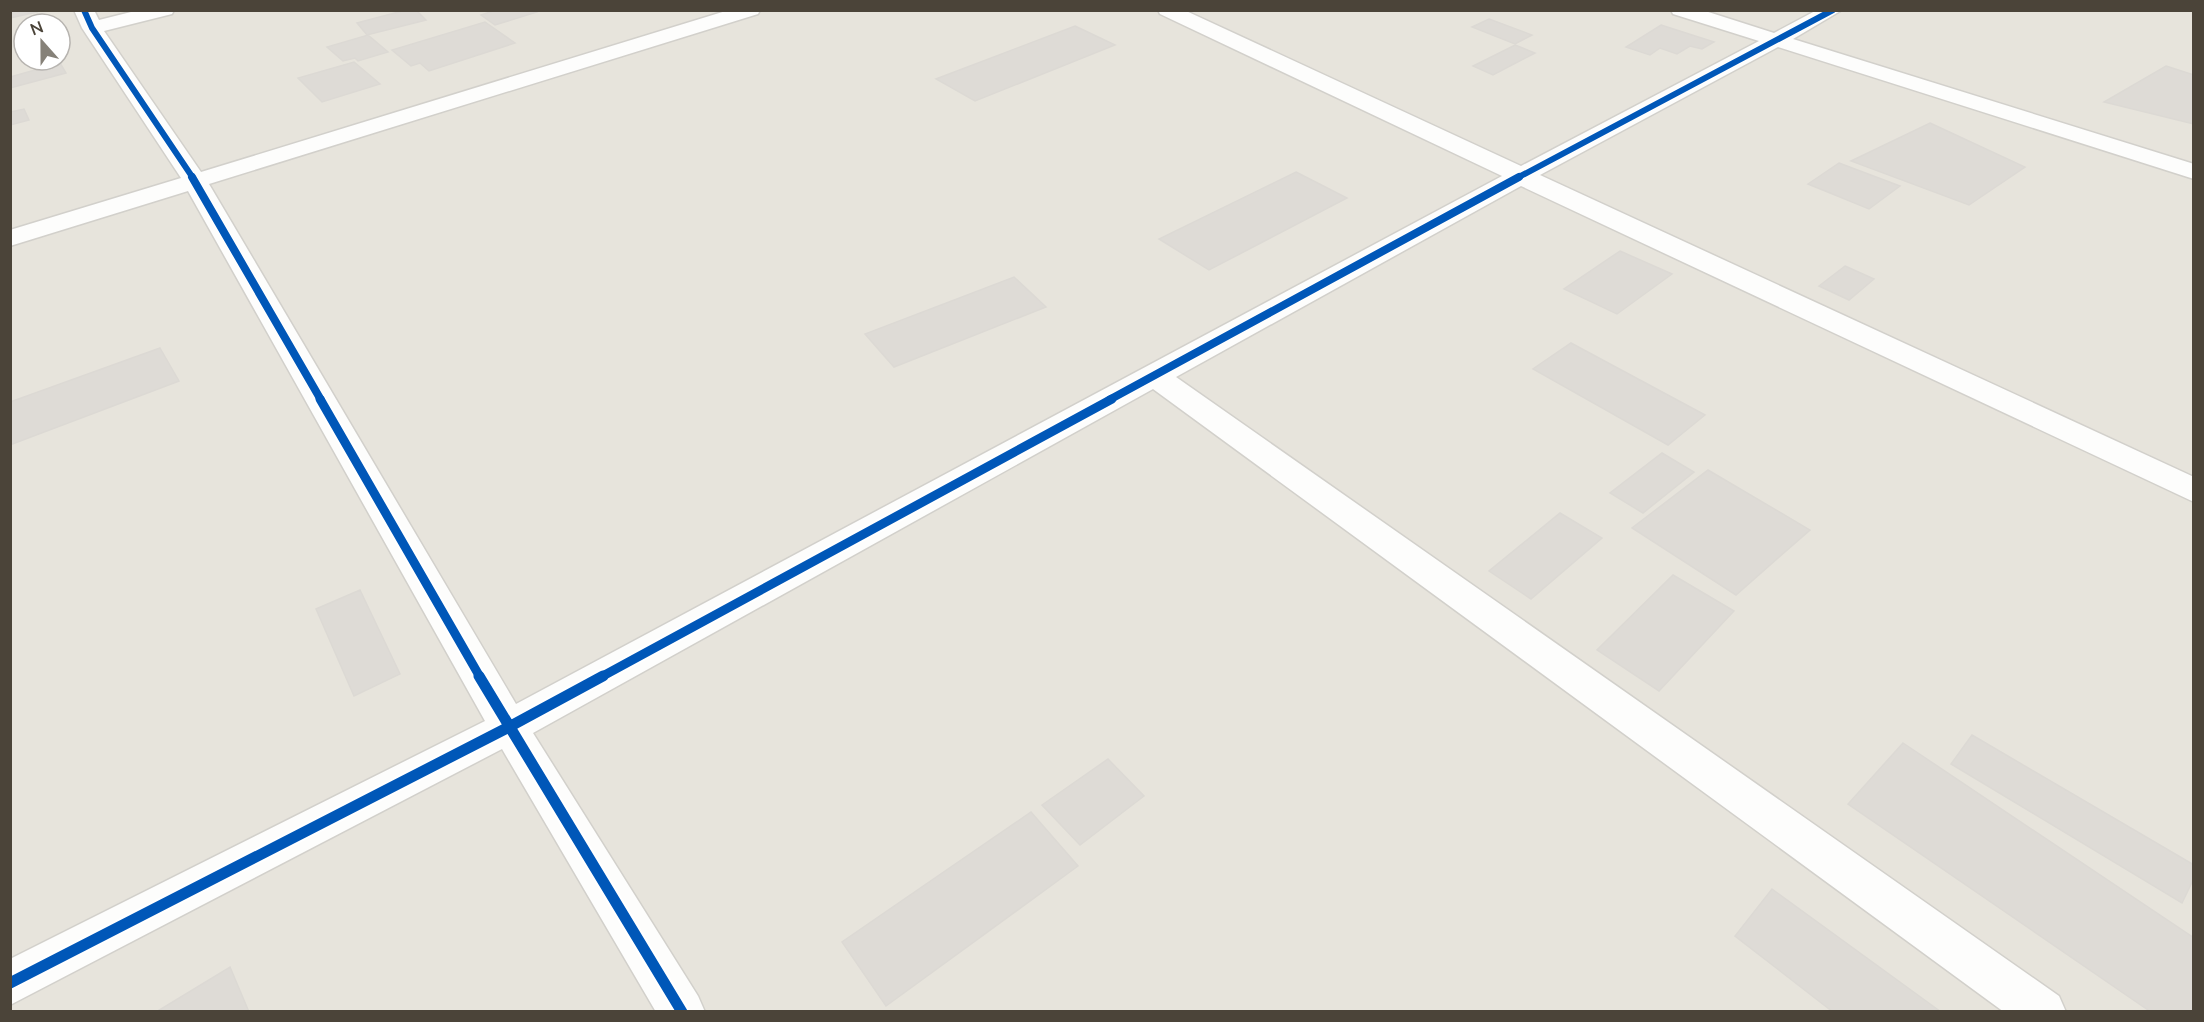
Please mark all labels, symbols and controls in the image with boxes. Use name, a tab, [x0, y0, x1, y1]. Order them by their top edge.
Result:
north arrow	[12, 12, 72, 72]
text: N	[27, 16, 46, 39]

